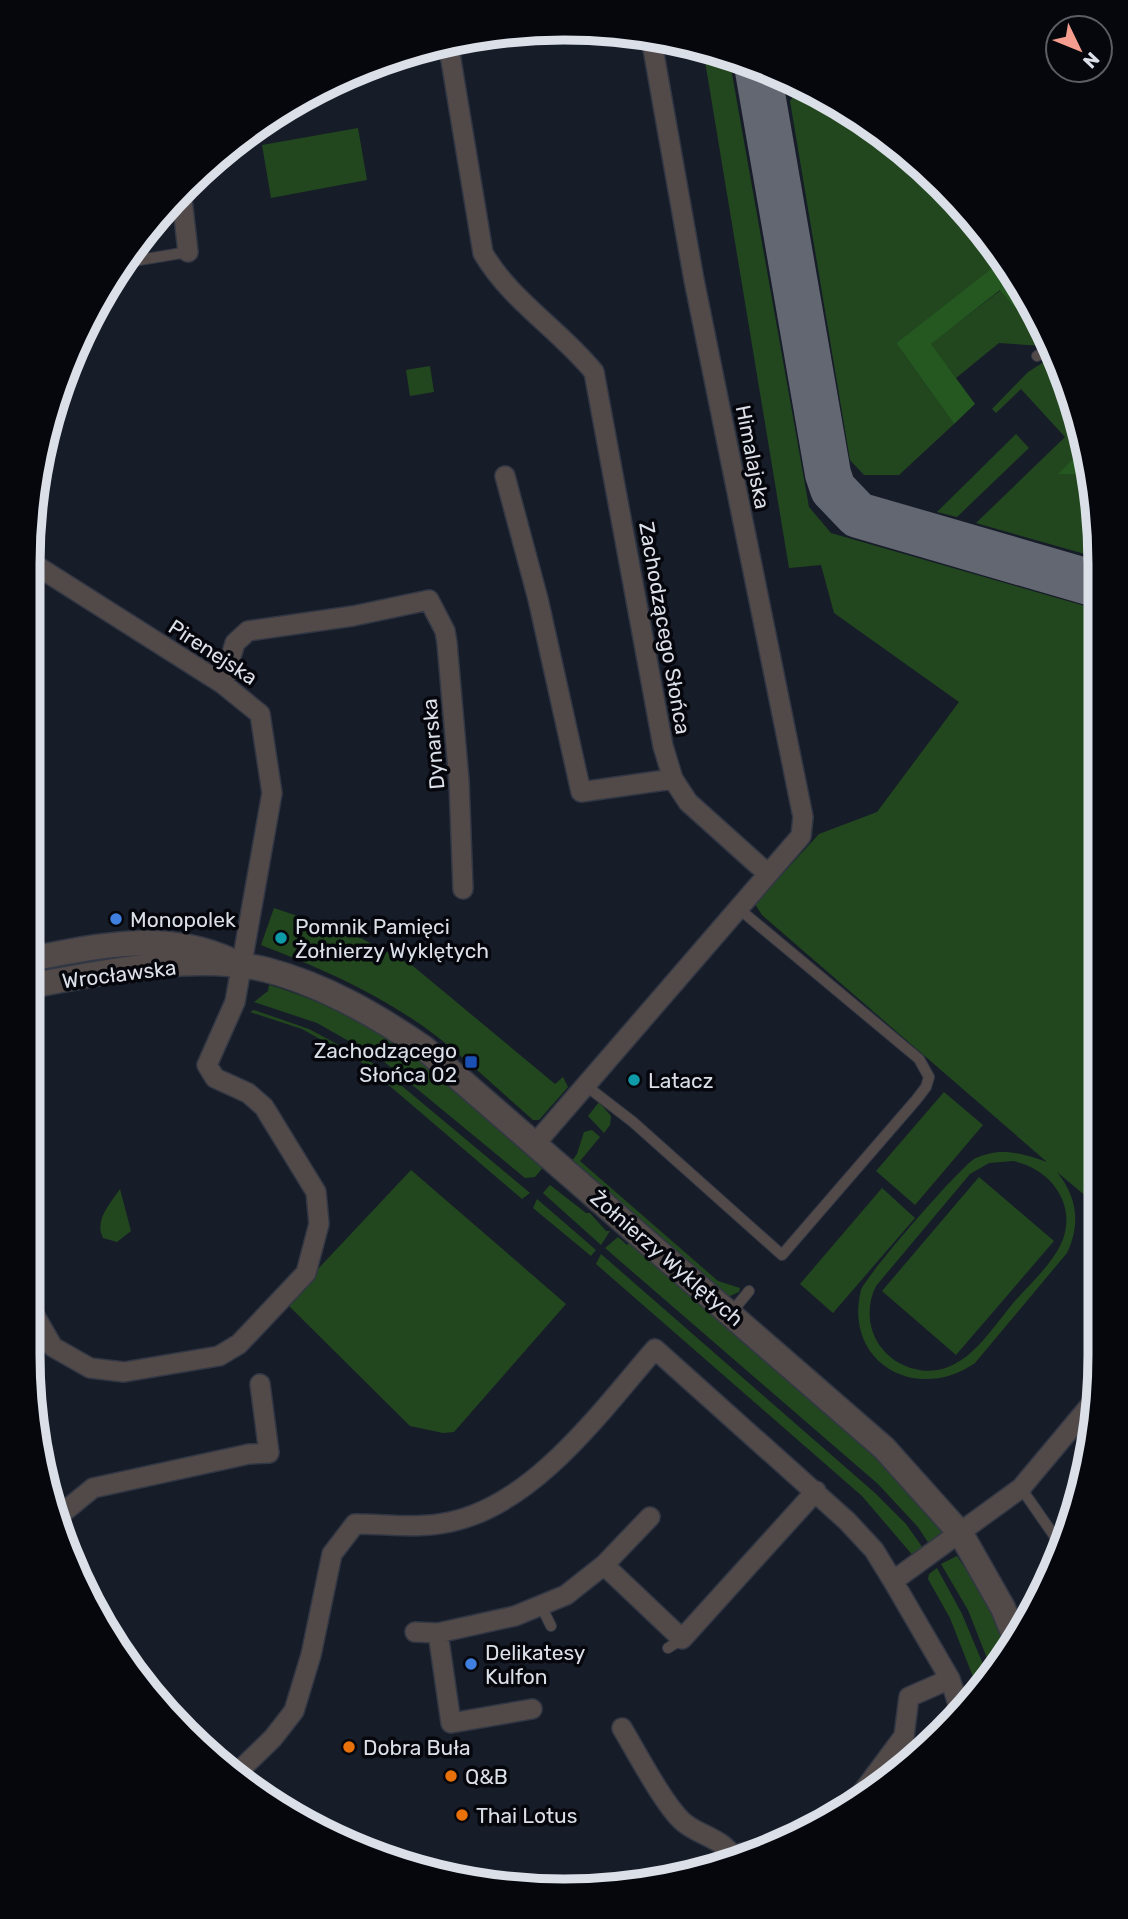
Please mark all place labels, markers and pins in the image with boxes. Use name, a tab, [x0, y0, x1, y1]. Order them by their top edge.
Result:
place label: Monopolek	[130, 907, 236, 932]
marker: Monopolek	[108, 911, 124, 927]
place label: Pomnik Pamięci Żołnierzy Wyklętych	[295, 914, 489, 963]
marker: Pomnik Pamięci Żołnierzy Wyklętych	[273, 930, 289, 946]
place label: Zachodzącego Słońca 02	[314, 1038, 457, 1087]
marker: Zachodzącego Słońca 02	[463, 1054, 479, 1070]
place label: Latacz	[648, 1068, 713, 1093]
marker: Latacz	[626, 1072, 642, 1088]
place label: Delikatesy Kulfon	[485, 1640, 586, 1689]
marker: Delikatesy Kulfon	[463, 1656, 479, 1672]
place label: Dobra Buła	[363, 1735, 471, 1760]
marker: Dobra Buła	[341, 1739, 357, 1755]
place label: Q&B	[465, 1764, 508, 1789]
marker: Q&B	[443, 1768, 459, 1784]
place label: Thai Lotus	[476, 1803, 577, 1828]
marker: Thai Lotus	[454, 1807, 470, 1823]

